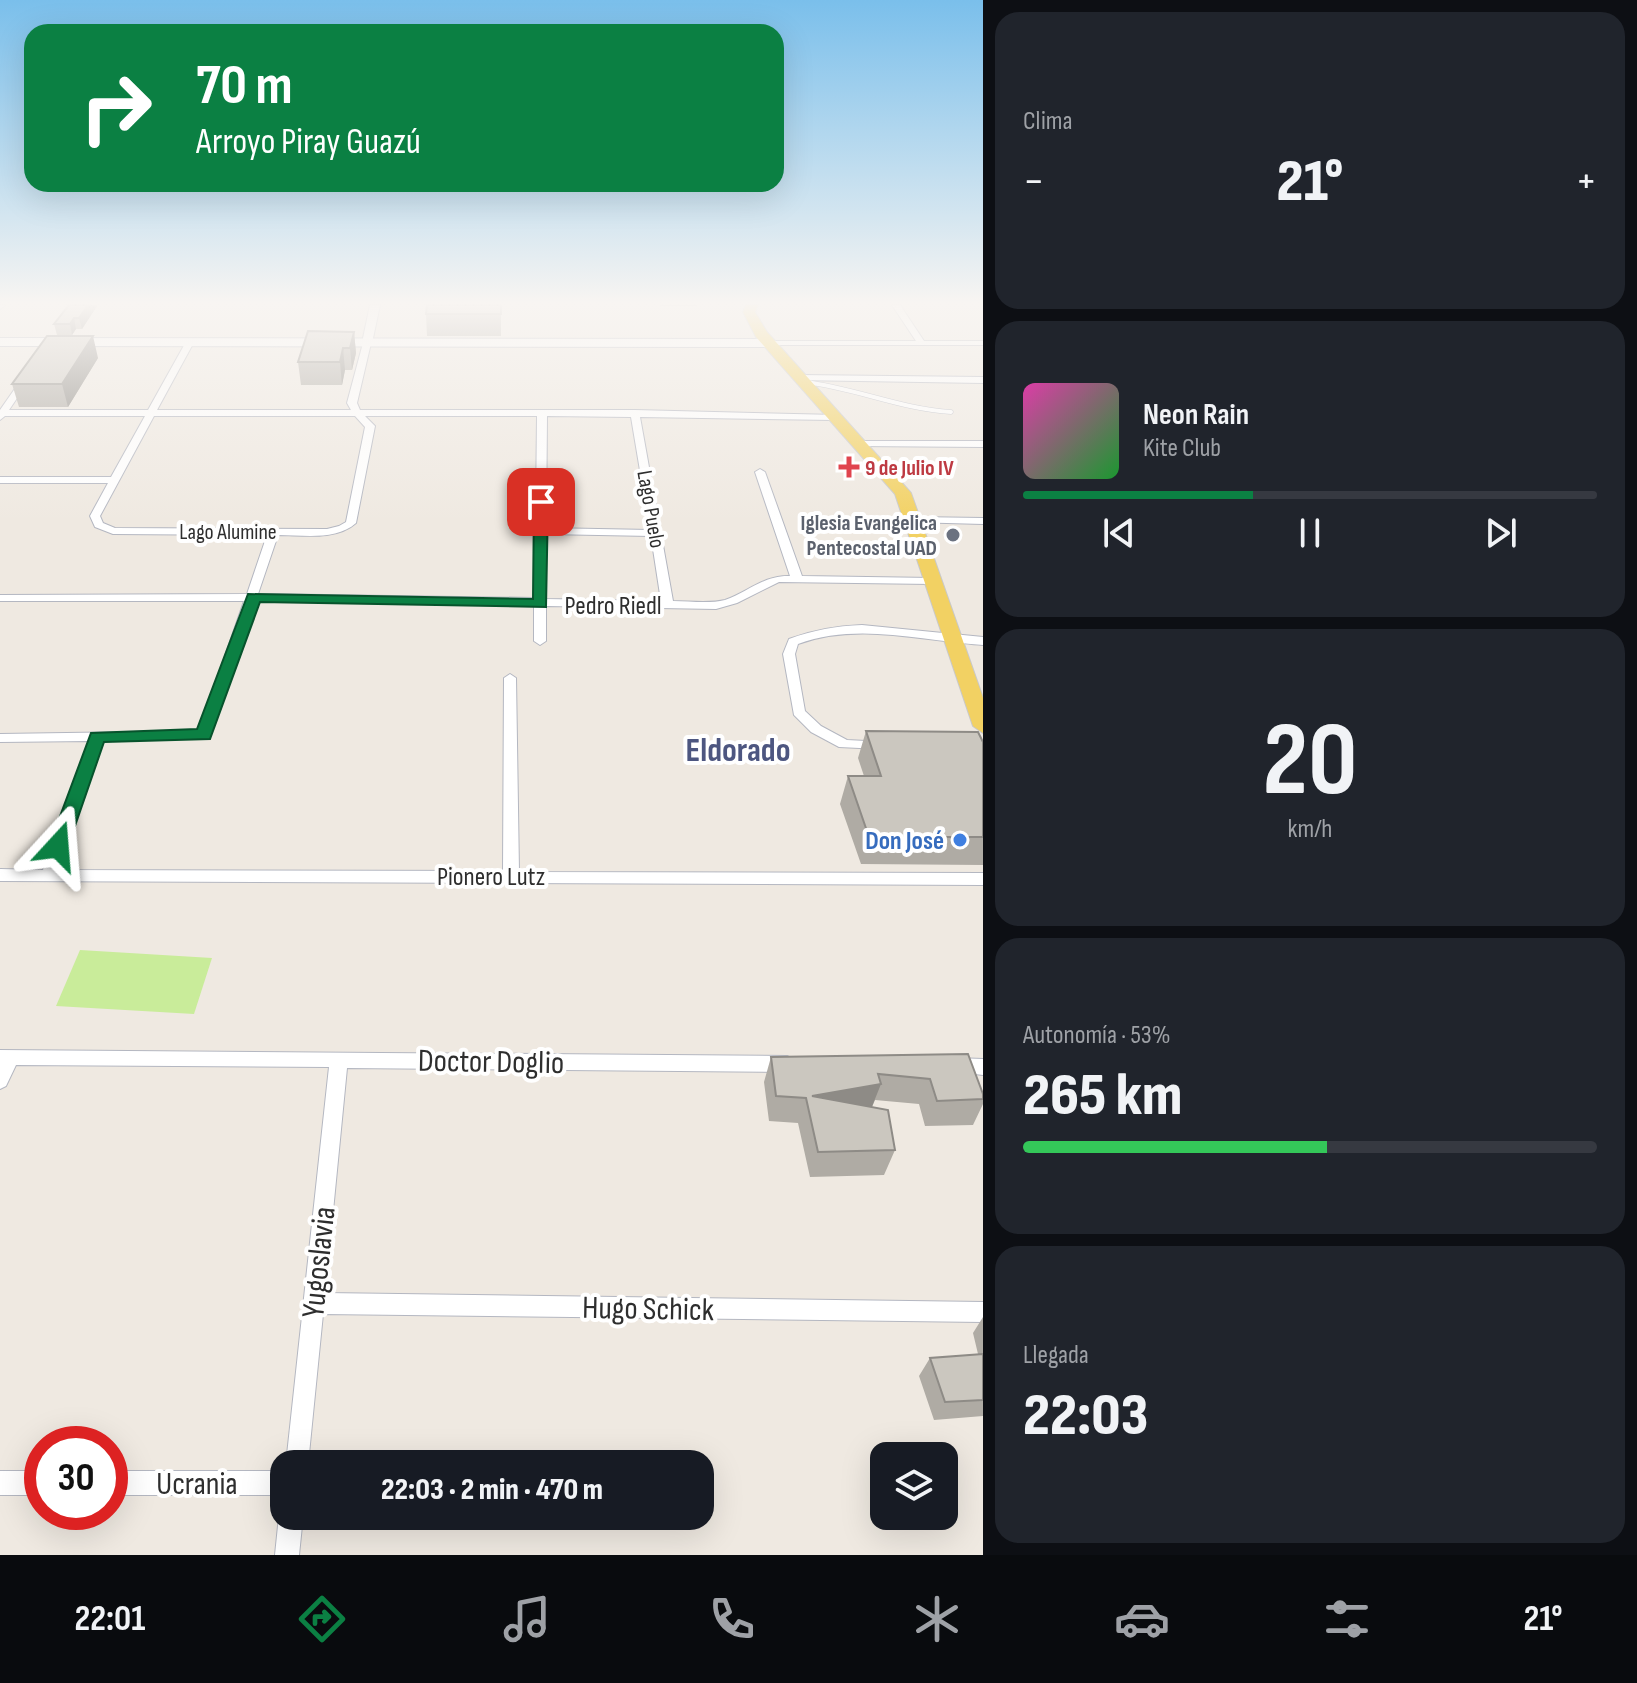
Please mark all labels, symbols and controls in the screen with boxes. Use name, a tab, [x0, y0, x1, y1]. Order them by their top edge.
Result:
text: 70 m	[196, 53, 293, 120]
icon: right	[64, 56, 168, 160]
text: Clima	[1023, 106, 1073, 137]
text: Arroyo Piray Guazú	[196, 121, 421, 164]
text: 21°	[1277, 146, 1343, 218]
text: −	[1023, 155, 1045, 208]
text: +	[1575, 155, 1597, 208]
text: Neon Rain	[1143, 397, 1249, 433]
text: Kite Club	[1143, 433, 1221, 464]
place label: 9 de Julio IV	[865, 455, 954, 482]
marker: 9 de Julio IV	[840, 458, 858, 476]
pin	[507, 468, 575, 536]
street label: Lago Puelo	[630, 468, 671, 550]
icon: arrive	[519, 480, 563, 524]
place label: Iglesia Evangelica Pentecostal UAD	[801, 510, 937, 562]
icon: previous	[1097, 511, 1141, 555]
icon: pause	[1288, 511, 1332, 555]
icon: next	[1479, 511, 1523, 555]
street label: Lago Alumine	[179, 519, 277, 546]
marker: Iglesia Evangelica Pentecostal UAD	[944, 526, 962, 544]
street label: Pedro Riedl	[564, 591, 662, 622]
text: 20	[1262, 699, 1358, 824]
district label: Eldorado	[686, 730, 790, 771]
position arrow	[16, 804, 100, 888]
text: km/h	[1288, 814, 1332, 845]
place label: Don José	[865, 826, 944, 857]
marker: Don José	[951, 831, 969, 849]
street label: Pionero Lutz	[437, 862, 545, 893]
text: Autonomía · 53%	[1023, 1020, 1171, 1051]
street label: Doctor Doglio	[418, 1042, 564, 1083]
text: 265 km	[1023, 1060, 1182, 1132]
street label: Yugoslavia	[294, 1205, 345, 1320]
street label: Hugo Schick	[582, 1289, 714, 1330]
text: Llegada	[1023, 1340, 1089, 1371]
text: 22:03	[1023, 1380, 1148, 1452]
speed limit sign: 30	[24, 1426, 128, 1530]
map controls	[870, 1442, 958, 1530]
button: layers	[870, 1442, 958, 1530]
street label: Ucrania	[156, 1465, 238, 1504]
text: 22:03 · 2 min · 470 m	[381, 1472, 603, 1508]
icon: directions	[294, 1591, 350, 1647]
icon: music	[499, 1591, 555, 1647]
icon: phone	[704, 1591, 760, 1647]
icon: climate	[909, 1591, 965, 1647]
icon: car	[1114, 1591, 1170, 1647]
icon: filters	[1319, 1591, 1375, 1647]
text: 22:01	[74, 1598, 145, 1641]
text: 21°	[1523, 1598, 1563, 1641]

